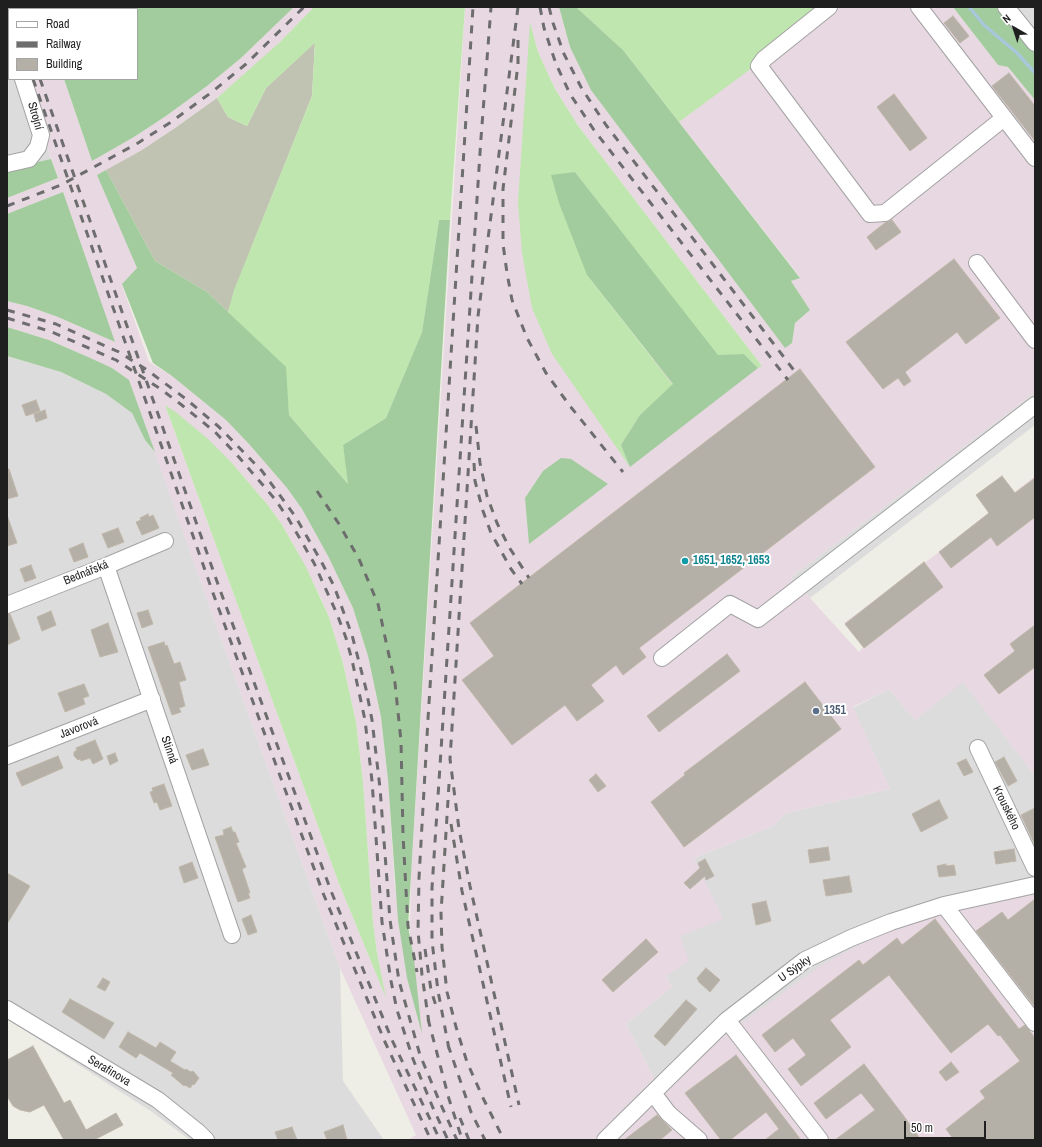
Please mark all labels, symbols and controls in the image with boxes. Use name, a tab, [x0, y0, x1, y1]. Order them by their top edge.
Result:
legend	[8, 8, 138, 80]
north arrow	[994, 8, 1034, 48]
text: N	[1000, 11, 1013, 26]
text: Road	[46, 16, 70, 32]
text: Railway	[46, 36, 81, 52]
text: Building	[46, 56, 82, 72]
street label: Strojní	[24, 100, 46, 132]
place label: 1651, 1652, 1653	[693, 554, 770, 568]
marker: 1651, 1652, 1653	[680, 556, 690, 566]
street label: Bednářská	[61, 558, 111, 588]
place label: 1351	[824, 704, 846, 718]
marker: 1351	[811, 706, 821, 716]
street label: Javorová	[58, 714, 100, 742]
street label: Stinná	[158, 734, 180, 766]
street label: Krouského	[989, 784, 1023, 832]
street label: U Sýpky	[776, 953, 814, 985]
street label: Serafinova	[85, 1053, 133, 1089]
scale bar	[906, 1113, 988, 1139]
text: 50 m	[911, 1120, 933, 1136]

